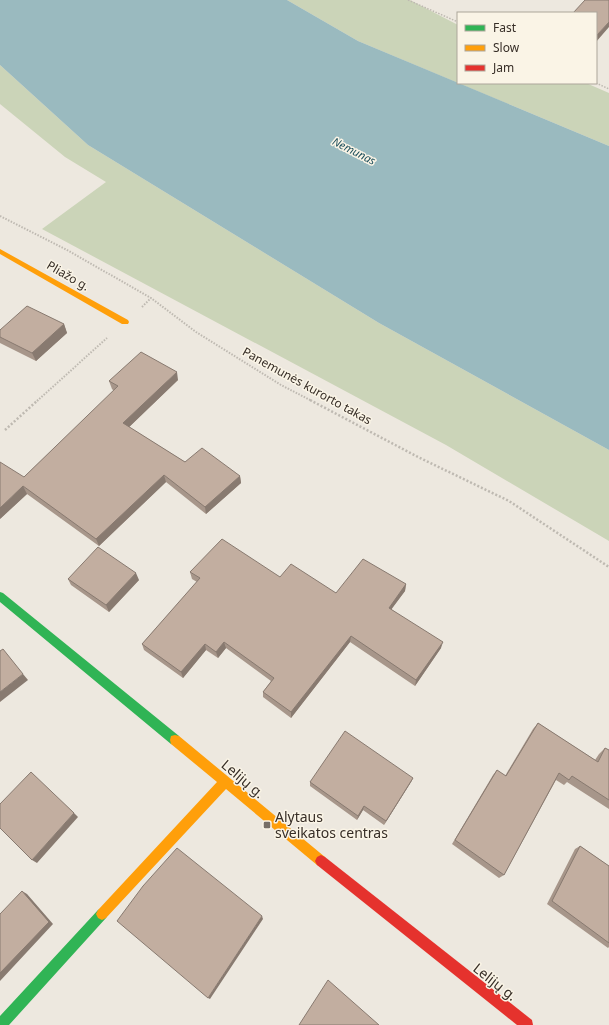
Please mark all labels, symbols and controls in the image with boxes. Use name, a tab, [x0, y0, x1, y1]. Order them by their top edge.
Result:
legend	[457, 12, 597, 84]
text: Fast	[493, 19, 517, 36]
text: Slow	[493, 39, 520, 56]
text: Jam	[492, 59, 514, 76]
water label: Nemunas	[330, 133, 379, 168]
street label: Pliažo g.	[44, 257, 93, 295]
street label: Panemunės kurorto takas	[240, 343, 375, 428]
street label: Lelijų g.	[218, 755, 269, 802]
place label: Alytaus sveikatos centras	[275, 807, 388, 842]
marker: Alytaus sveikatos centras	[262, 820, 272, 830]
street label: Lelijų g.	[469, 959, 521, 1005]

